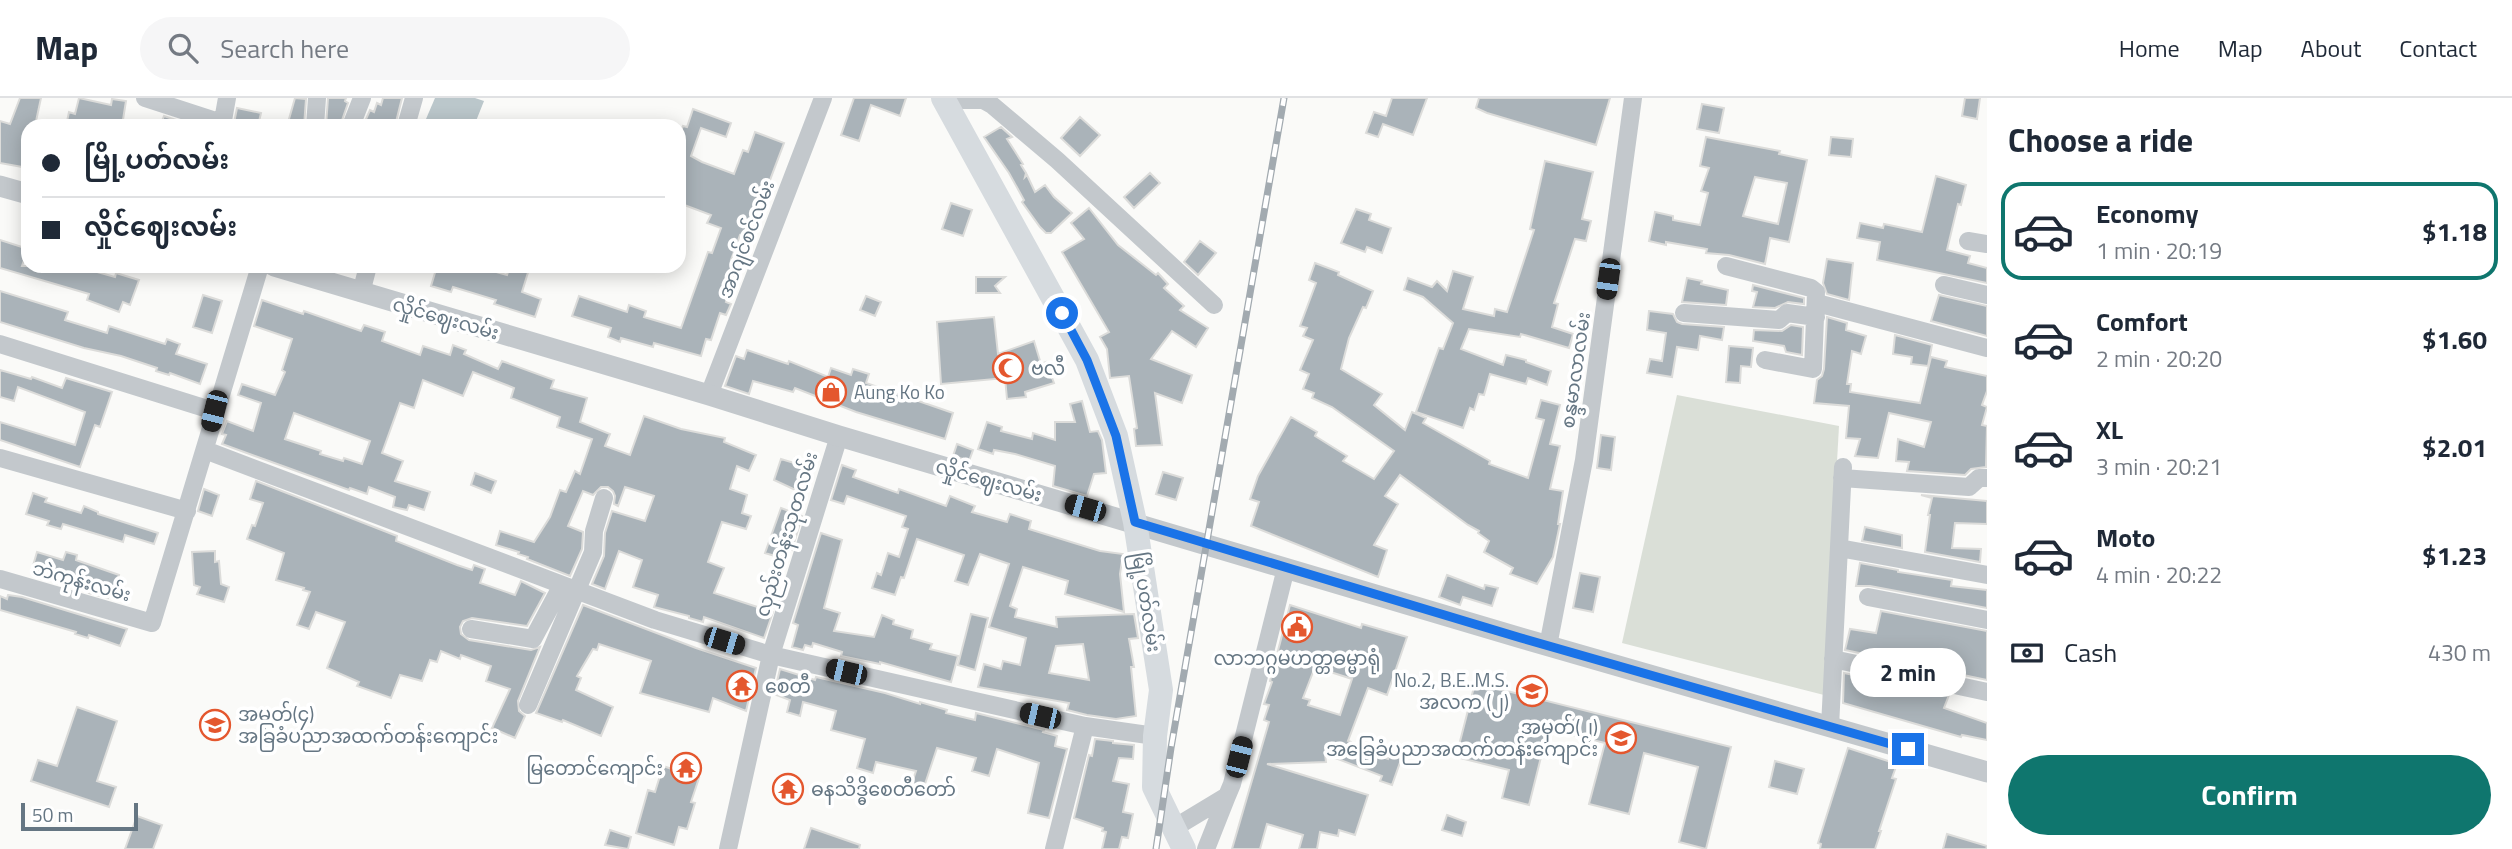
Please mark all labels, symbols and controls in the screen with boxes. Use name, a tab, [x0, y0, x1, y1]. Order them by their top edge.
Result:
search box	[140, 17, 630, 80]
text: Map	[35, 23, 98, 73]
icon: search	[164, 29, 202, 67]
text: Search here	[220, 29, 349, 68]
text: Home	[2119, 30, 2180, 66]
text: Map	[2218, 30, 2263, 66]
text: About	[2301, 30, 2361, 66]
text: Contact	[2399, 30, 2477, 66]
text: Choose a ride	[2008, 116, 2193, 164]
text: မြို့ပတ်လမ်း	[84, 140, 229, 179]
street label: အာဂျင်စင်လမ်း	[710, 175, 783, 303]
text: Economy	[2096, 194, 2198, 233]
icon: car	[2012, 200, 2075, 263]
text: လှိုင်ဈေးလမ်း	[84, 207, 237, 246]
text: $1.18	[2422, 212, 2487, 251]
text: 1 min · 20:19	[2096, 233, 2222, 268]
car	[1595, 257, 1622, 301]
street label: လှိုင်ဈေးလမ်း	[389, 289, 503, 348]
route start	[1046, 297, 1078, 329]
text: Comfort	[2096, 302, 2188, 341]
icon: car	[2012, 308, 2075, 371]
street label: စန္ဒမာလာလမ်း	[1552, 310, 1599, 430]
text: $1.60	[2422, 320, 2487, 359]
text: 2 min · 20:20	[2096, 341, 2222, 376]
mosque icon: ဗလီ	[991, 351, 1025, 385]
place label: ဗလီ	[1031, 353, 1065, 382]
shop icon: Aung Ko Ko	[814, 375, 848, 409]
place label: Aung Ko Ko	[854, 377, 945, 406]
car	[199, 388, 230, 434]
text: XL	[2096, 410, 2123, 449]
icon: car	[2012, 416, 2075, 479]
text: $2.01	[2422, 428, 2487, 467]
street label: လှည်းတန်းသုတလမ်း	[747, 448, 827, 621]
text: 3 min · 20:21	[2096, 449, 2222, 484]
street label: လှိုင်ဈေးလမ်း	[932, 451, 1046, 510]
car	[1062, 492, 1109, 524]
text: Moto	[2096, 518, 2155, 557]
icon: car	[2012, 524, 2075, 587]
text: $1.23	[2422, 536, 2487, 575]
street label: မြို့ပတ်လမ်း	[1123, 550, 1170, 654]
street label: ဘဲကုန်းလမ်း	[29, 553, 135, 611]
text: 4 min · 20:22	[2096, 557, 2222, 592]
public building icon: လာဘဂ္ဂမဟတ္တဓမ္မာရုံ	[1280, 610, 1314, 644]
car	[701, 625, 748, 657]
text: Cash	[2064, 633, 2117, 672]
icon: cash	[2008, 634, 2046, 672]
text: 430 m	[2428, 635, 2491, 670]
place label: လာဘဂ္ဂမဟတ္တဓမ္မာရုံ	[1214, 643, 1380, 675]
callout: 2 min	[1850, 648, 1966, 696]
text: 2 min	[1880, 655, 1936, 690]
car	[824, 657, 869, 687]
place label: No.2, B.E..M.S. အလက (၂)	[1394, 665, 1509, 718]
temple icon: စေတီ	[725, 669, 759, 703]
place label: စေတီ	[765, 671, 811, 700]
school or university icon: No.2, B.E..M.S. အလက (၂)	[1515, 674, 1549, 708]
place label: အမှတ်(၄) အခြခံပညာအထက်တန်းကျောင်း	[238, 699, 498, 752]
car	[1018, 701, 1063, 731]
school or university icon: အမှတ်(၄) အခြခံပညာအထက်တန်းကျောင်း	[198, 708, 232, 742]
place label: အမှတ်(၂) အခြေခံပညာအထက်တန်းကျောင်း	[1326, 712, 1598, 765]
school or university icon: အမှတ်(၂) အခြေခံပညာအထက်တန်းကျောင်း	[1604, 721, 1638, 755]
route end	[1892, 733, 1924, 765]
car	[1224, 734, 1255, 780]
temple icon: မြတောင်ကျောင်း	[669, 751, 703, 785]
place label: မြတောင်ကျောင်း	[526, 753, 663, 784]
button: Confirm	[2008, 755, 2491, 835]
temple icon: ဓနသိဒ္ဓိစေတီတော်	[771, 772, 805, 806]
place label: ဓနသိဒ္ဓိစေတီတော်	[811, 774, 956, 805]
scale bar	[21, 800, 138, 832]
text: 50 m	[32, 800, 73, 829]

